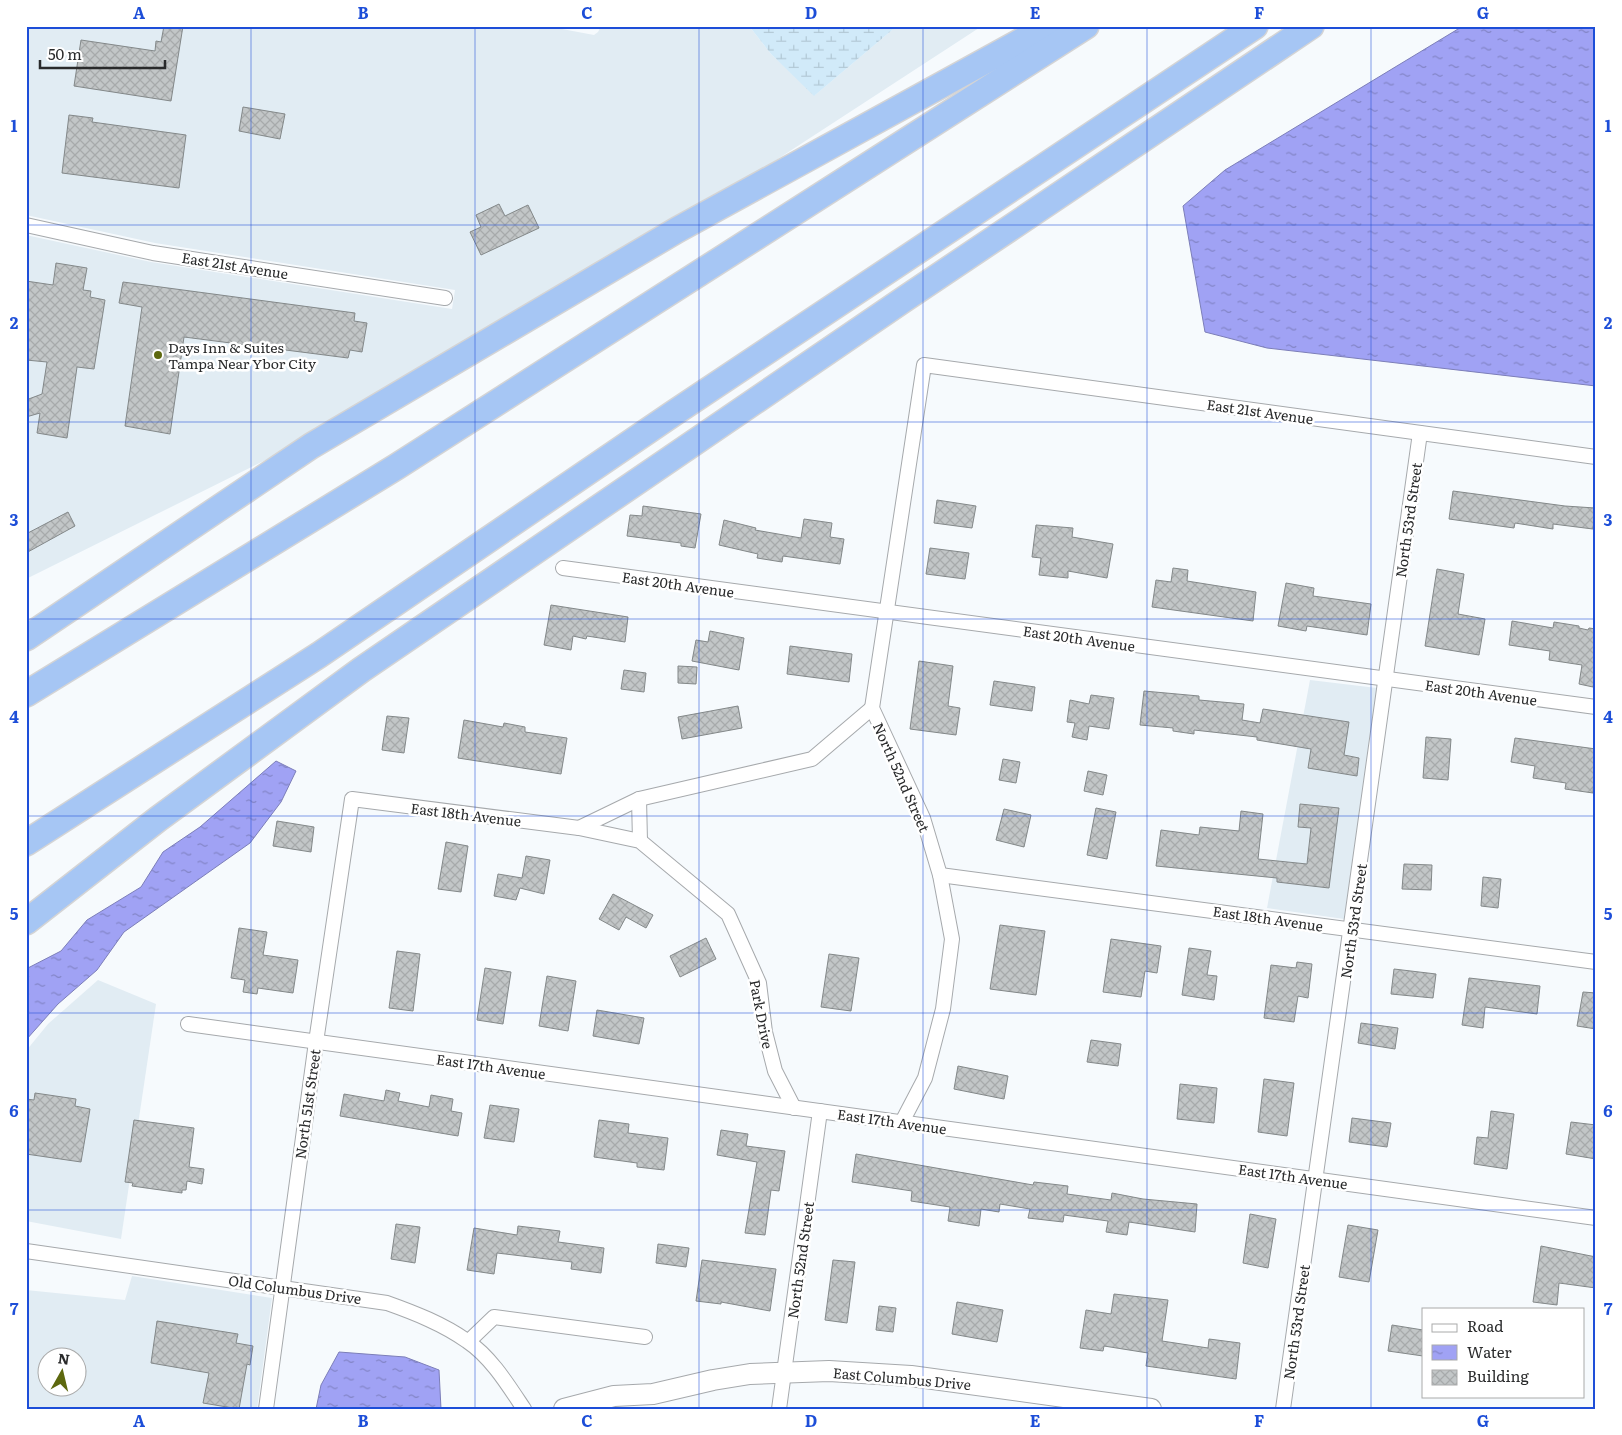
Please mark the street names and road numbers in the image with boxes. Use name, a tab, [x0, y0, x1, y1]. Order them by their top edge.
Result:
street label: East 21st Avenue	[180, 247, 290, 283]
street label: East 21st Avenue	[1205, 394, 1315, 428]
street label: North 53rd Street	[1390, 461, 1426, 579]
street label: East 20th Avenue	[621, 566, 735, 602]
street label: East 20th Avenue	[1022, 620, 1136, 656]
street label: East 20th Avenue	[1424, 674, 1538, 710]
street label: North 52nd Street	[869, 719, 935, 835]
street label: East 18th Avenue	[410, 797, 522, 831]
street label: North 53rd Street	[1335, 862, 1371, 980]
street label: East 18th Avenue	[1212, 900, 1324, 936]
street label: Park Drive	[745, 978, 779, 1050]
street label: North 51st Street	[289, 1047, 325, 1160]
street label: East 17th Avenue	[435, 1048, 547, 1084]
street label: East 17th Avenue	[836, 1103, 948, 1139]
street label: East 17th Avenue	[1237, 1158, 1349, 1194]
street label: North 52nd Street	[782, 1200, 818, 1320]
street label: North 53rd Street	[1278, 1263, 1314, 1381]
street label: Old Columbus Drive	[227, 1270, 363, 1308]
street label: East Columbus Drive	[832, 1362, 972, 1394]

